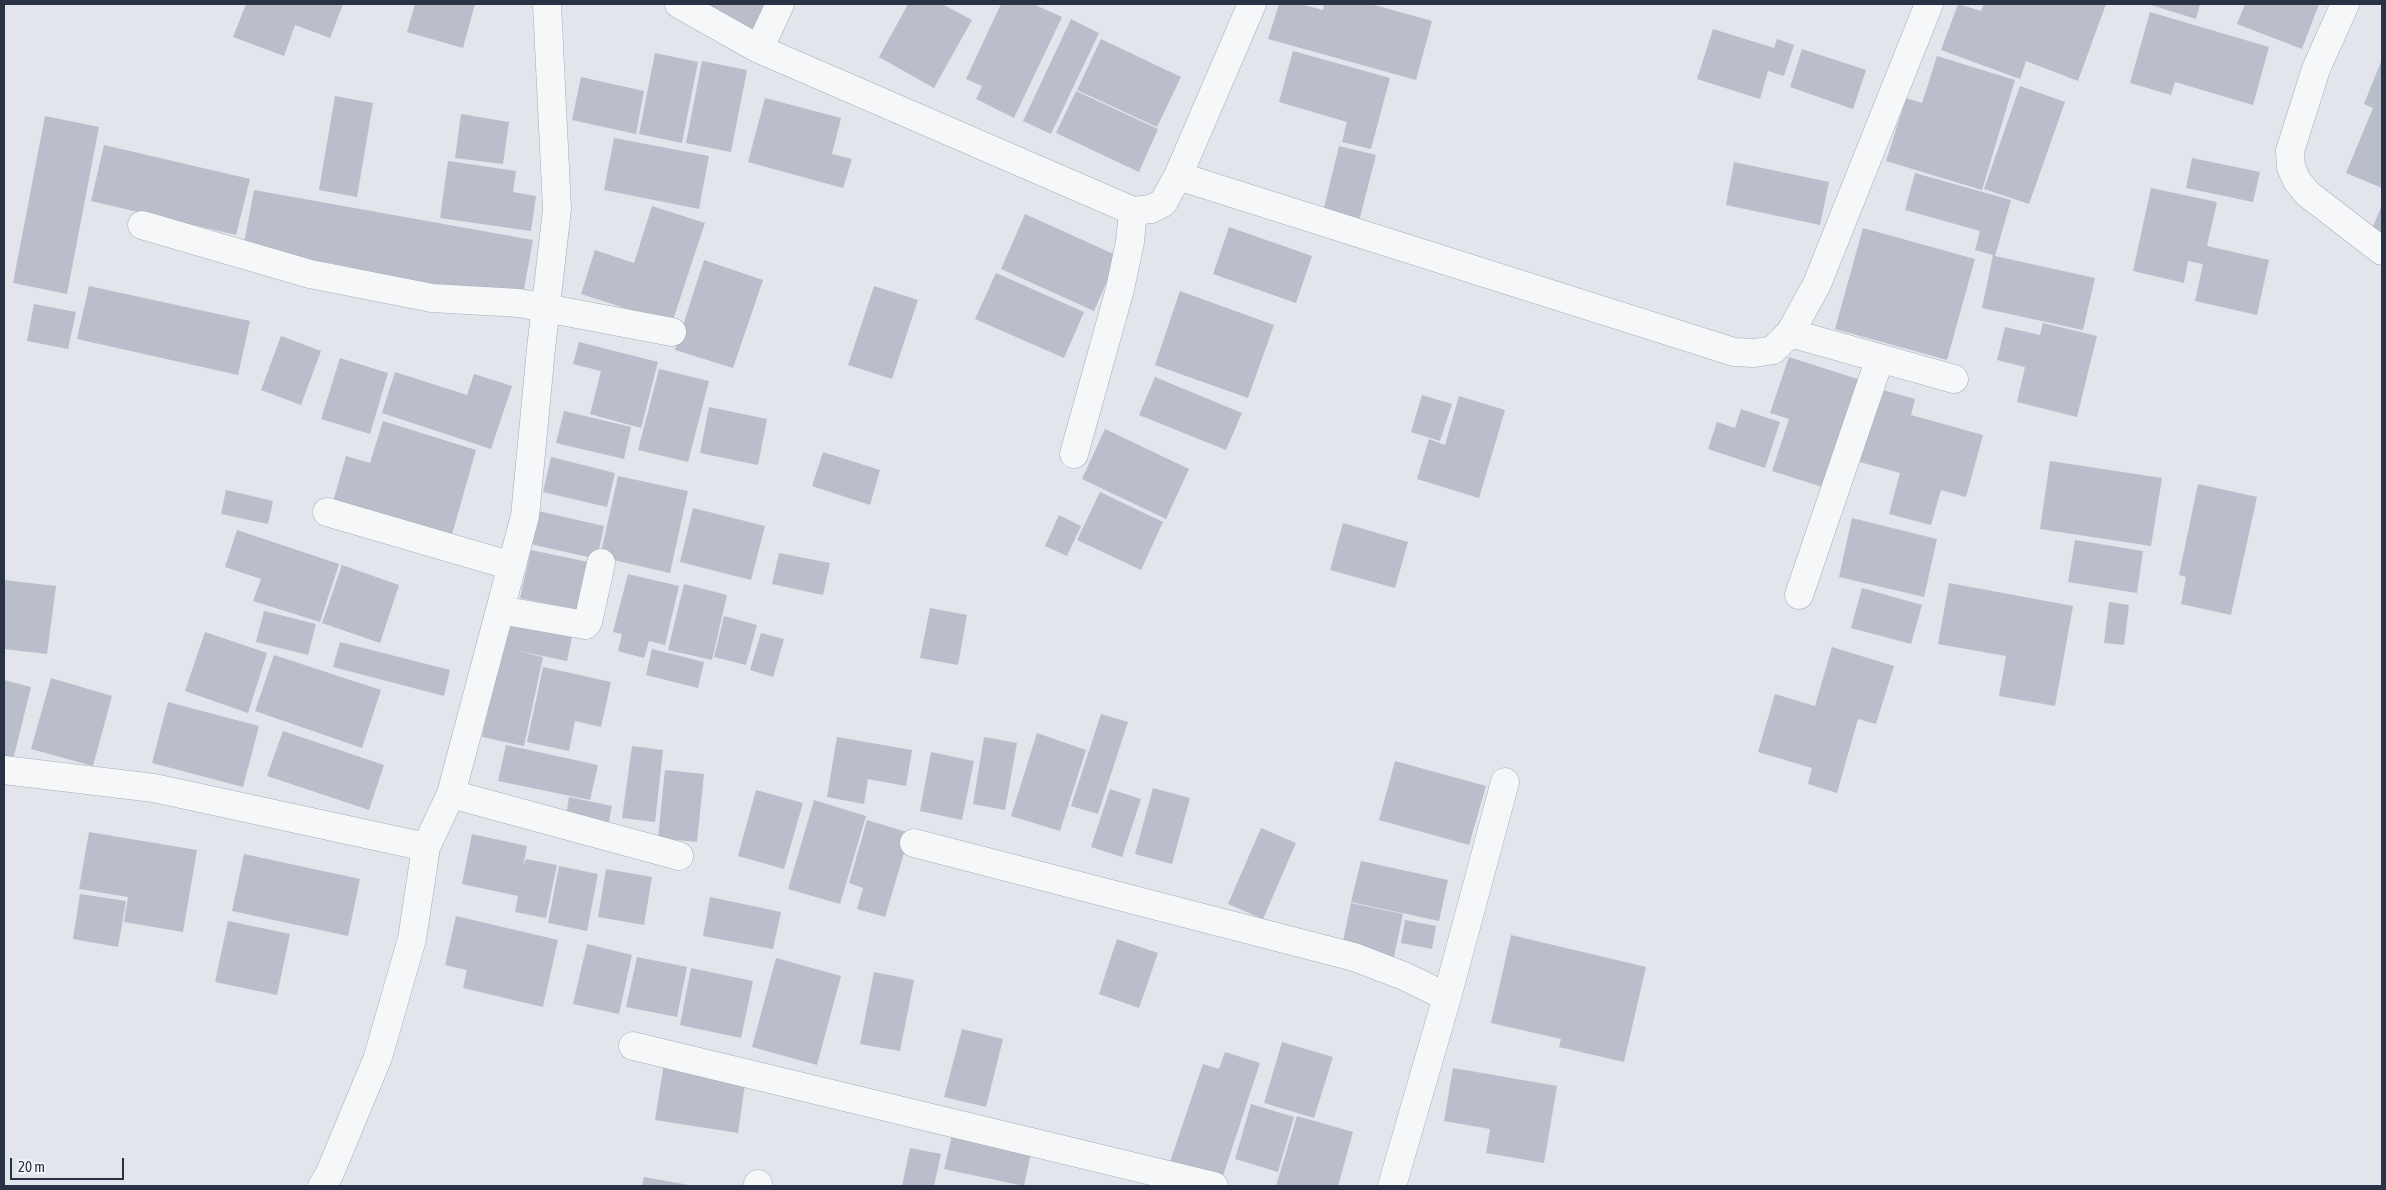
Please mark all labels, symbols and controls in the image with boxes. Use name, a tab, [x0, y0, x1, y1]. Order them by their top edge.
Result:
scale bar	[12, 1148, 126, 1180]
text: 20 m	[18, 1158, 45, 1175]

